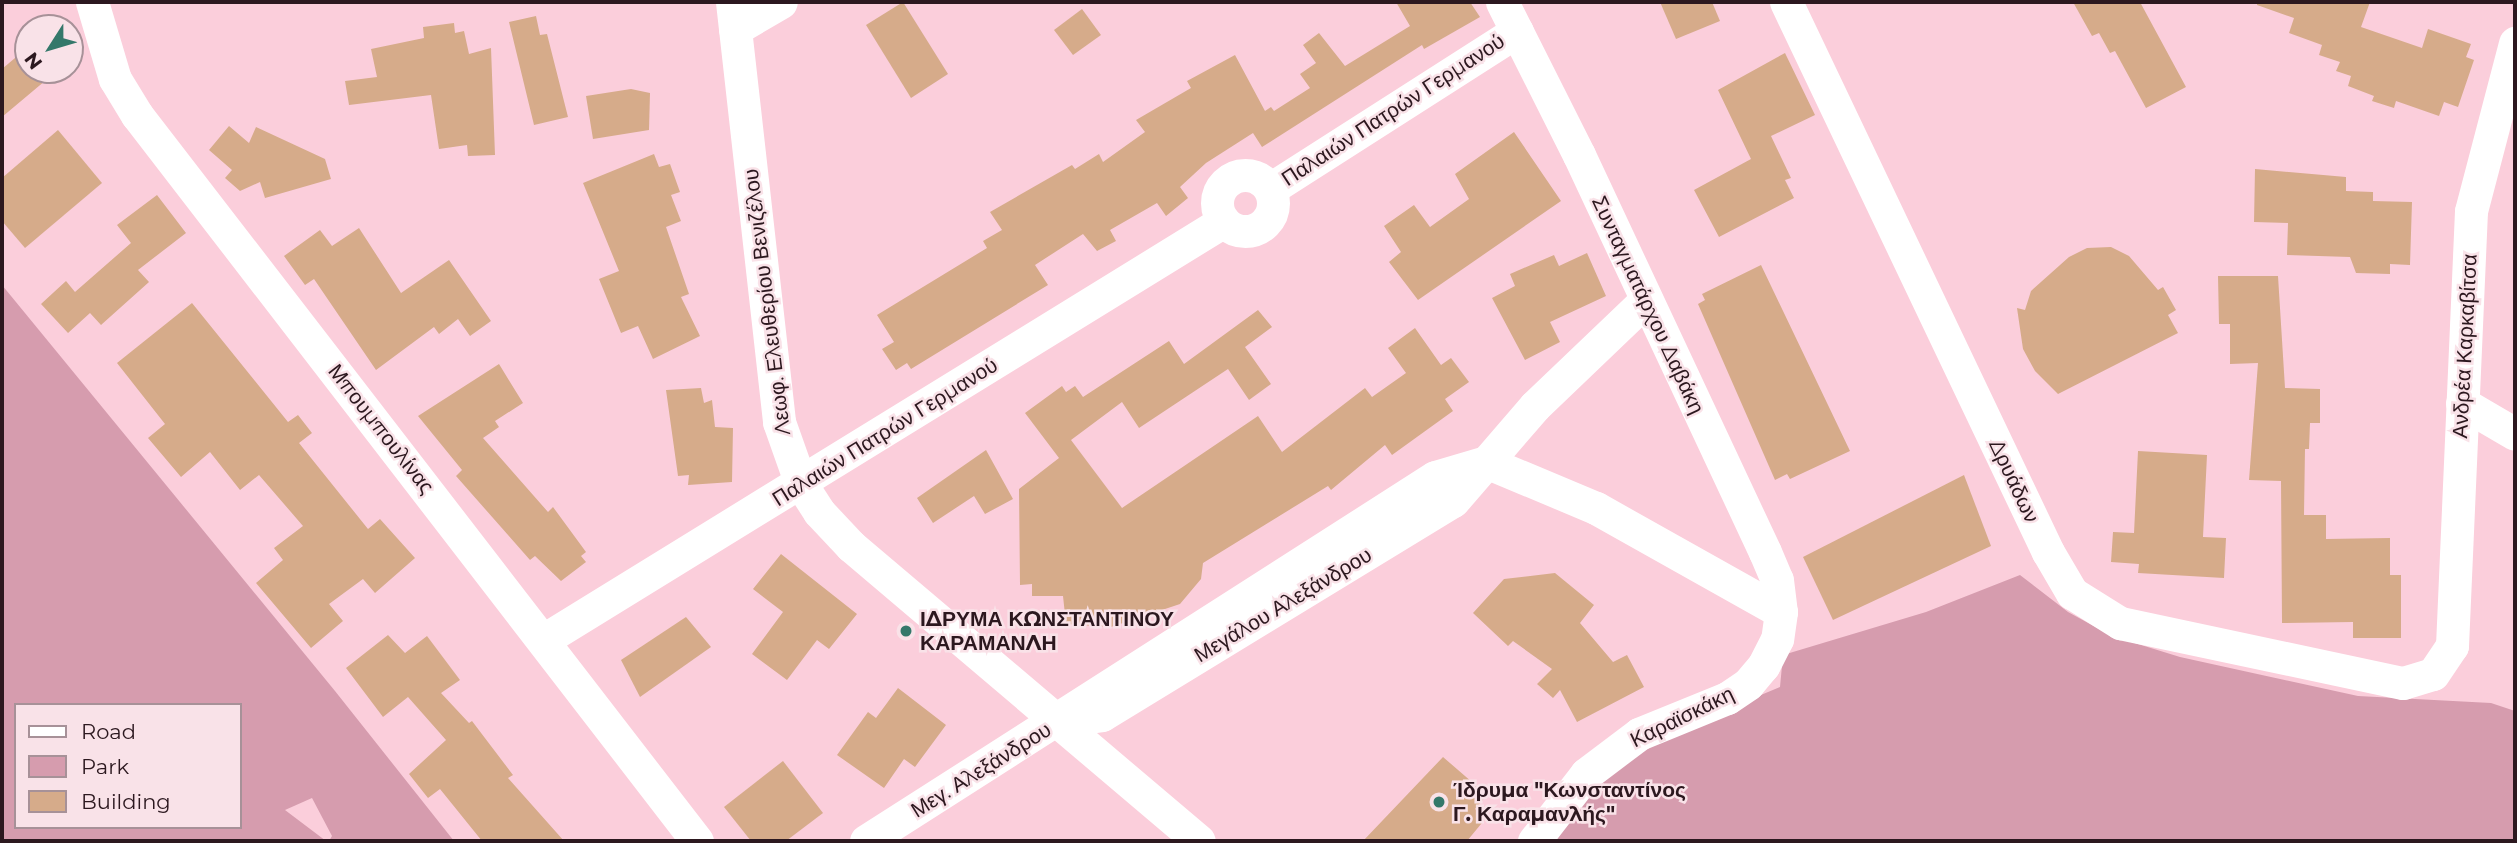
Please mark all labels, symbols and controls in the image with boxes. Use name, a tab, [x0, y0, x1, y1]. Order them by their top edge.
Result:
north arrow	[14, 14, 84, 84]
street label: Παλαιών Πατρών Γερμανού	[1277, 28, 1509, 192]
text: N	[20, 48, 47, 74]
street label: Λεωφ. Ελευθερίου Βενιζέλου	[738, 167, 796, 437]
street label: Συνταγματάρχου Δαβάκη	[1586, 192, 1710, 418]
street label: Ανδρέα Καρκαβίτσα	[2448, 253, 2482, 439]
street label: Παλαιών Πατρών Γερμανού	[768, 352, 1002, 512]
street label: Μπουμπουλίνας	[323, 359, 439, 499]
street label: Δρυάδων	[1984, 435, 2044, 527]
street label: Μεγάλου Αλεξάνδρου	[1190, 542, 1376, 668]
place label: ΙΔΡΥΜΑ ΚΩΝΣΤΑΝΤΙΝΟΥ ΚΑΡΑΜΑΝΛΗ	[920, 606, 1174, 656]
marker: ΙΔΡΥΜΑ ΚΩΝΣΤΑΝΤΙΝΟΥ ΚΑΡΑΜΑΝΛΗ	[898, 623, 914, 639]
street label: Καραϊσκάκη	[1626, 681, 1738, 753]
legend	[14, 703, 242, 829]
street label: Μεγ. Αλεξάνδρου	[906, 717, 1056, 823]
text: Road	[81, 719, 136, 744]
text: Park	[81, 754, 129, 779]
place label: Ίδρυμα "Κωνσταντίνος Γ. Καραμανλής"	[1453, 777, 1686, 827]
text: Building	[81, 789, 171, 814]
marker: Ίδρυμα "Κωνσταντίνος Γ. Καραμανλής"	[1431, 794, 1447, 810]

